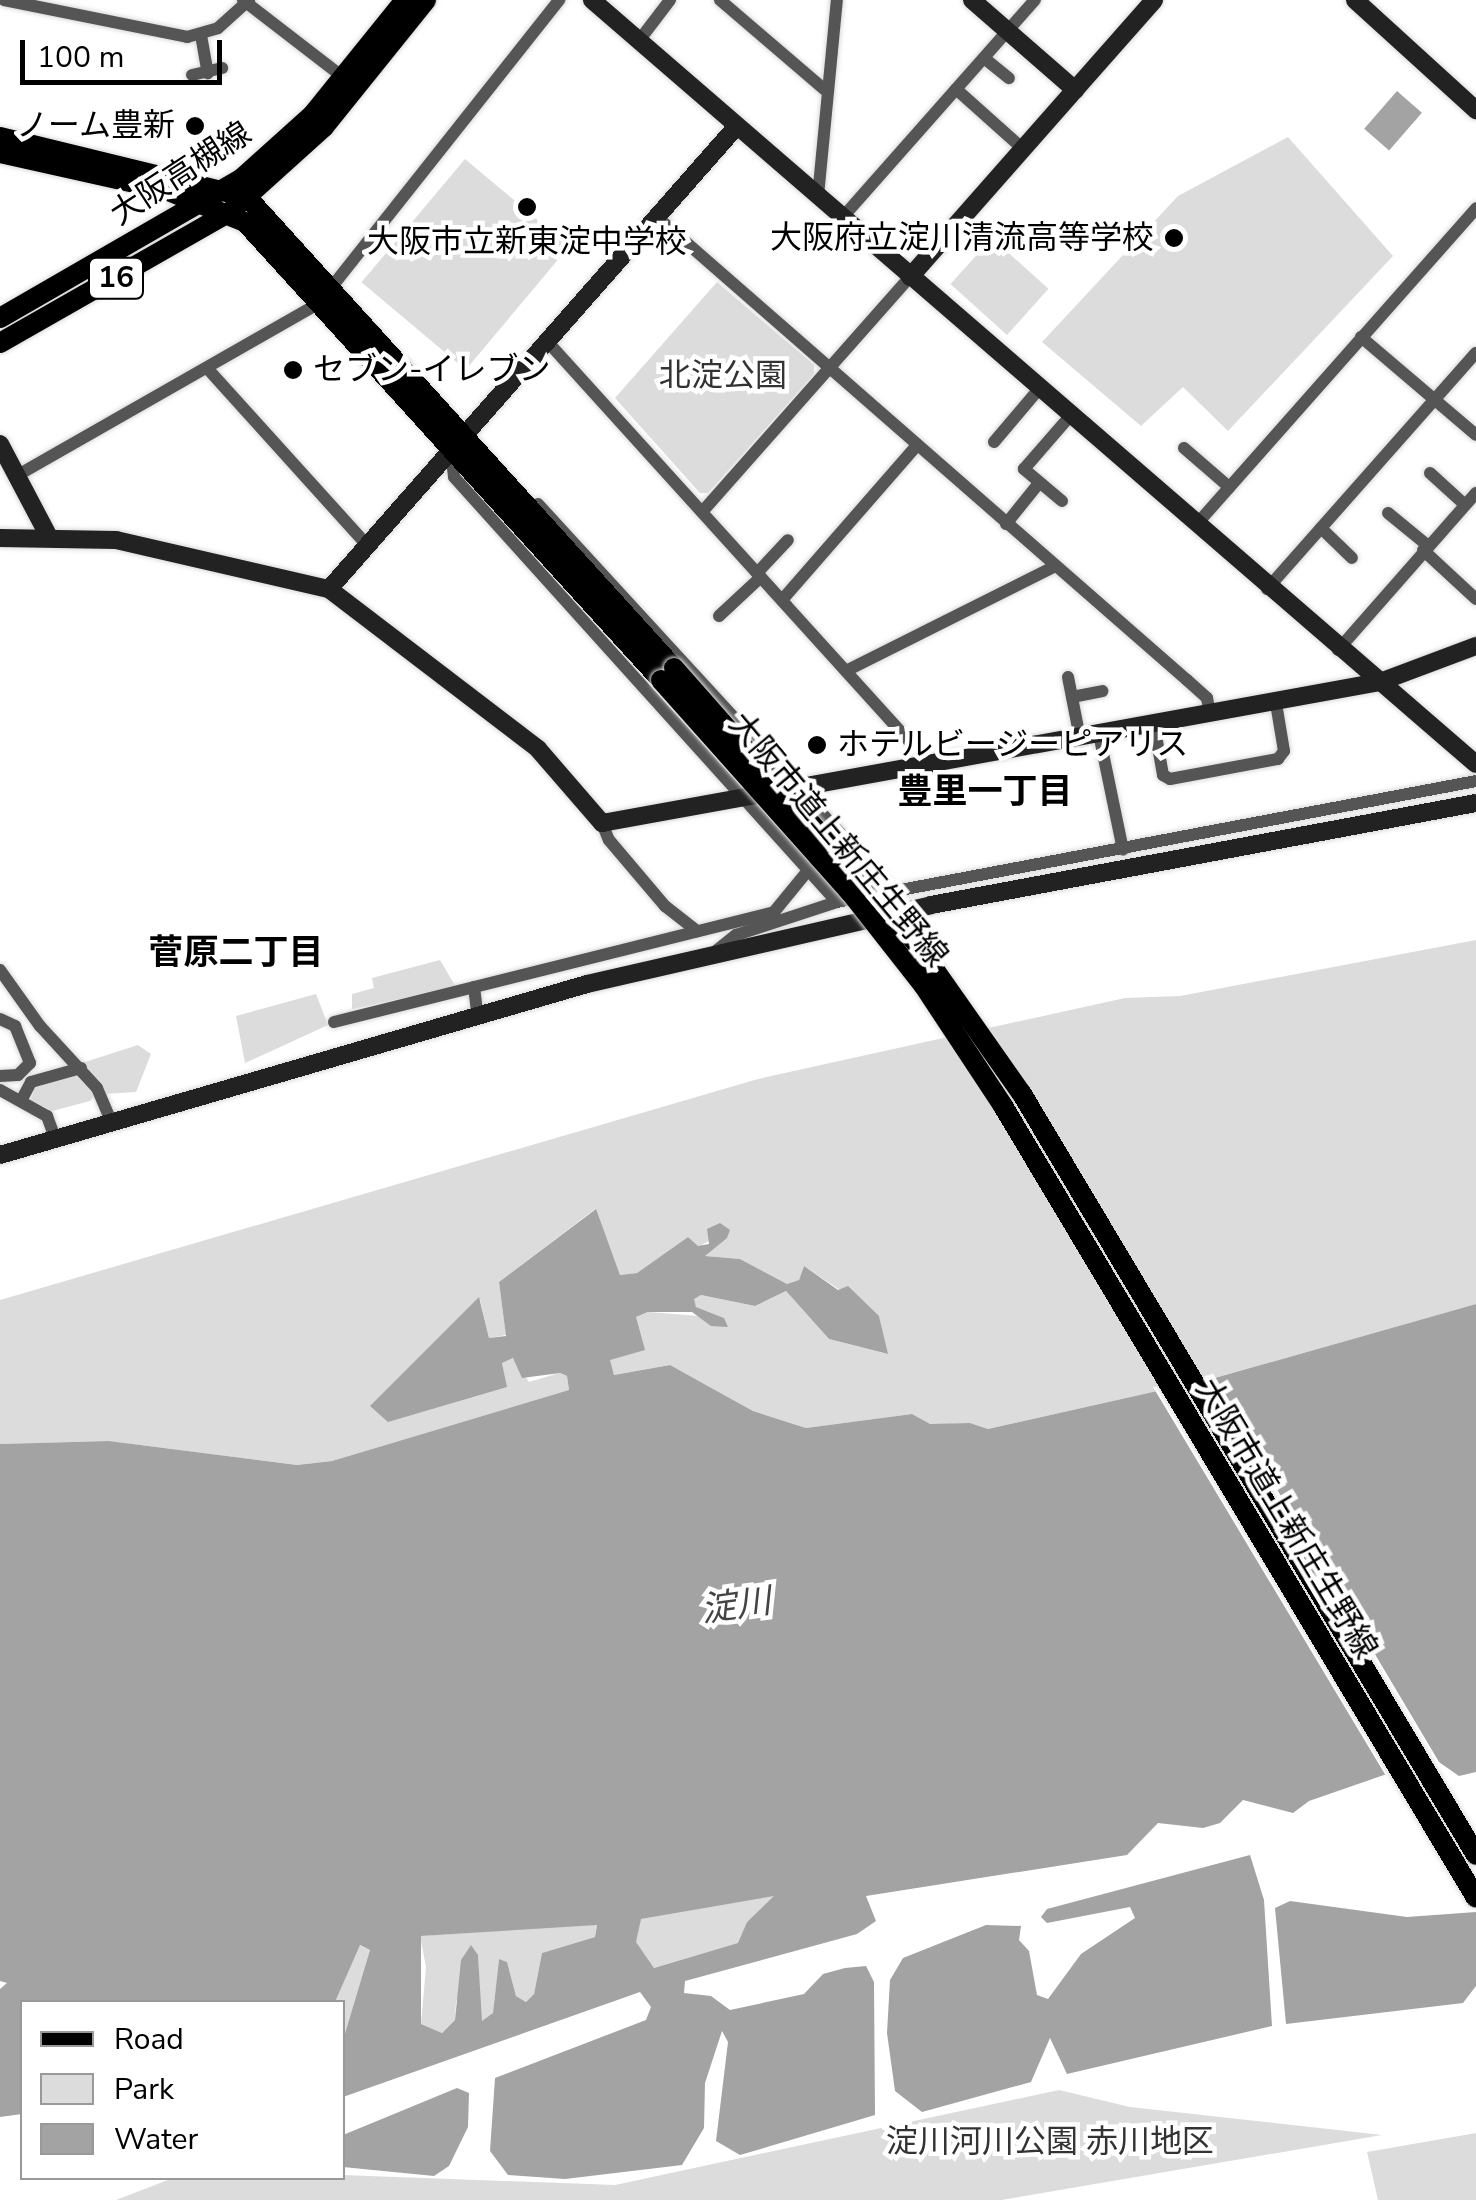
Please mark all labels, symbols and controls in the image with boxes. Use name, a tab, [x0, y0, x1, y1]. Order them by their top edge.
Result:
scale bar	[25, 20, 228, 82]
text: 100 m	[37, 37, 124, 78]
place label: ノーム豊新	[15, 107, 175, 145]
street label: 大阪高槻線	[103, 114, 259, 234]
marker: ノーム豊新	[184, 115, 206, 137]
marker: 大阪市立新東淀中学校	[516, 196, 538, 218]
place label: 大阪府立淀川清流高等学校	[770, 219, 1154, 257]
place label: 大阪市立新東淀中学校	[367, 223, 687, 261]
marker: 大阪府立淀川清流高等学校	[1163, 227, 1185, 249]
road number: 16	[86, 253, 146, 303]
place label: セブン-イレブン	[313, 351, 551, 389]
park label: 北淀公園	[659, 357, 787, 395]
marker: セブン-イレブン	[282, 359, 304, 381]
street label: 大阪市道上新庄生野線	[720, 705, 956, 975]
place label: ホテルビージーピアリス	[837, 726, 1189, 764]
marker: ホテルビージーピアリス	[806, 734, 828, 756]
district label: 豊里一丁目	[898, 771, 1072, 813]
district label: 菅原二丁目	[149, 932, 323, 974]
street label: 大阪市道上新庄生野線	[1187, 1372, 1385, 1666]
water label: 淀川	[698, 1580, 774, 1632]
legend	[20, 2000, 345, 2180]
text: Road	[114, 2019, 184, 2060]
text: Park	[114, 2069, 174, 2110]
text: Water	[114, 2119, 198, 2160]
park label: 淀川河川公園 赤川地区	[886, 2123, 1214, 2161]

